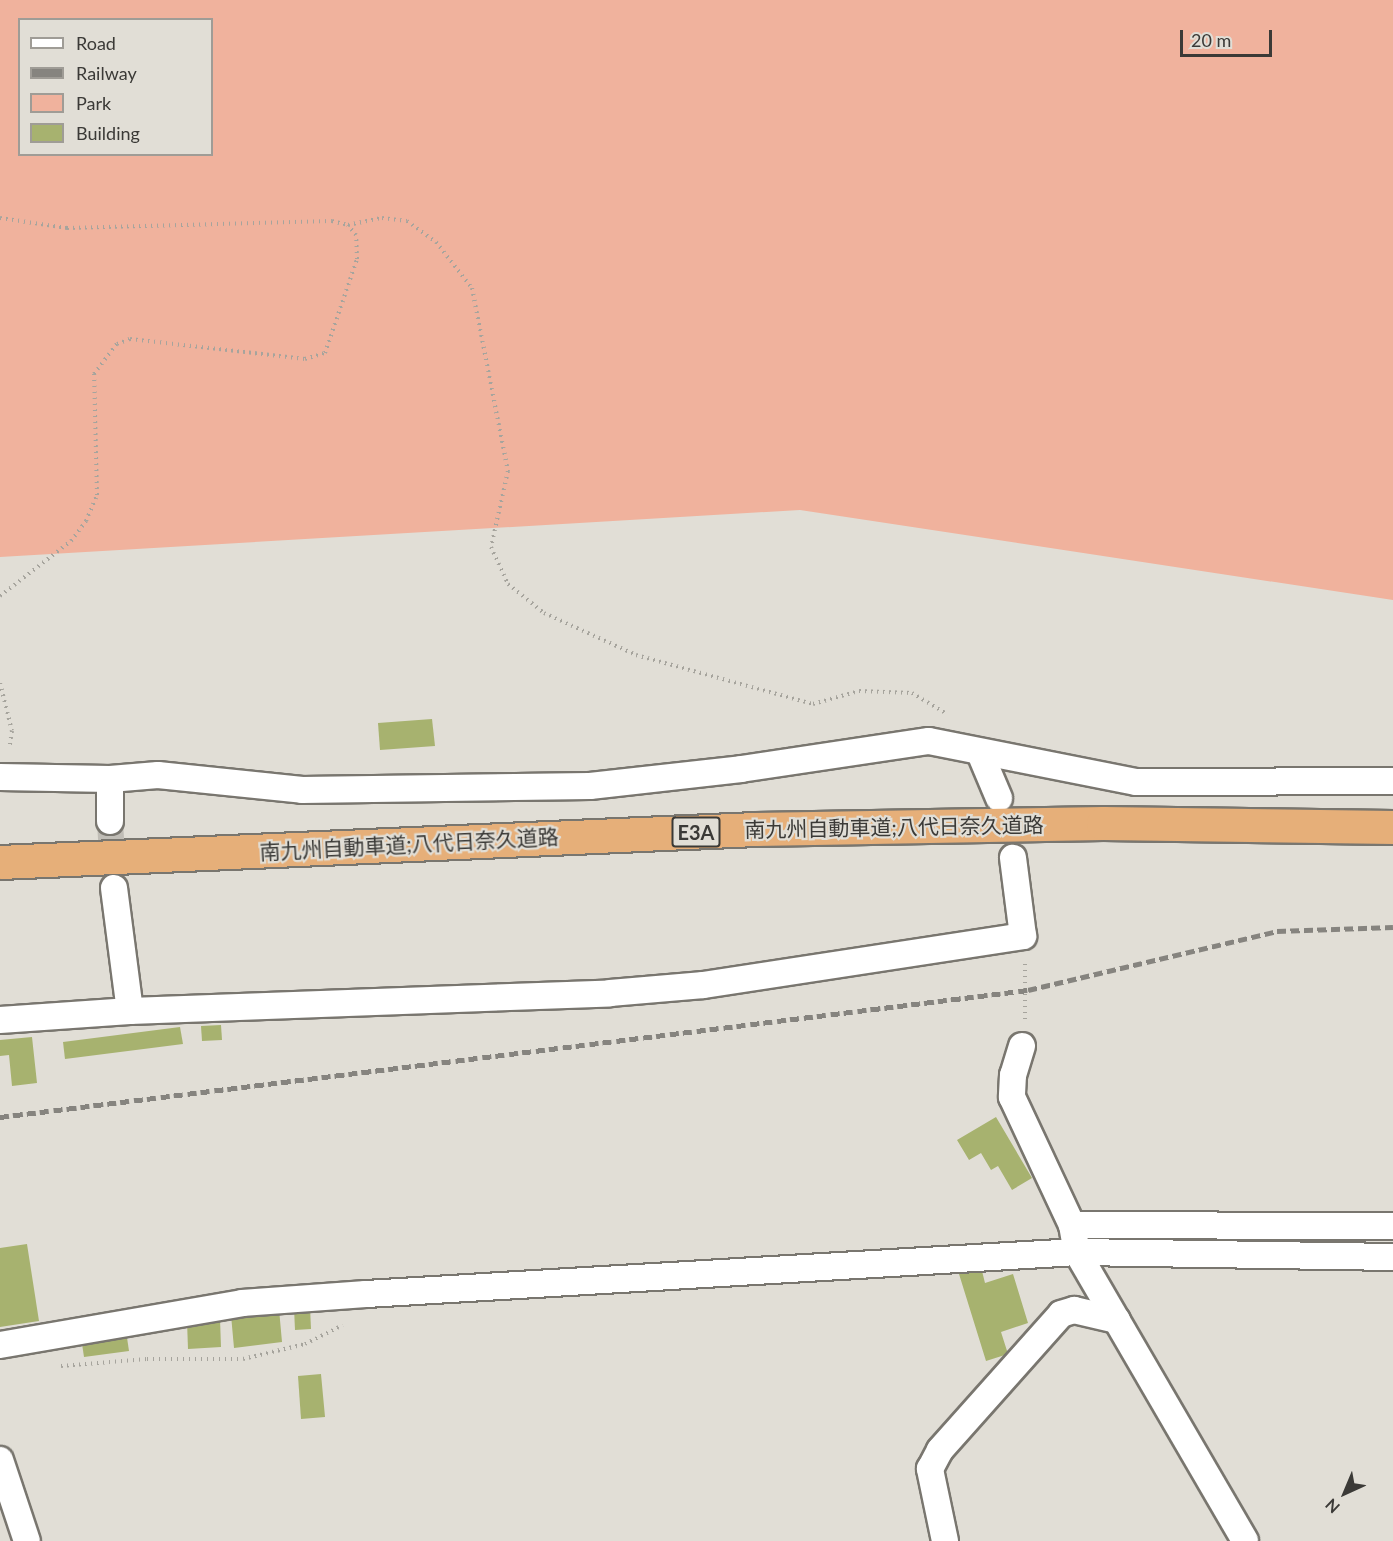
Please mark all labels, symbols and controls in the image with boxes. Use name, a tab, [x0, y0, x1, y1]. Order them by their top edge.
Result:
legend	[18, 18, 213, 156]
scale bar	[1183, 18, 1274, 56]
text: 20 m	[1191, 29, 1231, 51]
text: Road	[76, 32, 116, 54]
text: Railway	[76, 62, 137, 84]
text: Park	[76, 92, 111, 114]
text: Building	[76, 122, 140, 144]
street label: 南九州自動車道;八代日奈久道路	[744, 812, 1044, 842]
road number: E3A	[670, 815, 722, 849]
street label: 南九州自動車道;八代日奈久道路	[259, 824, 559, 864]
north arrow	[1315, 1463, 1375, 1523]
text: N	[1321, 1495, 1343, 1517]

